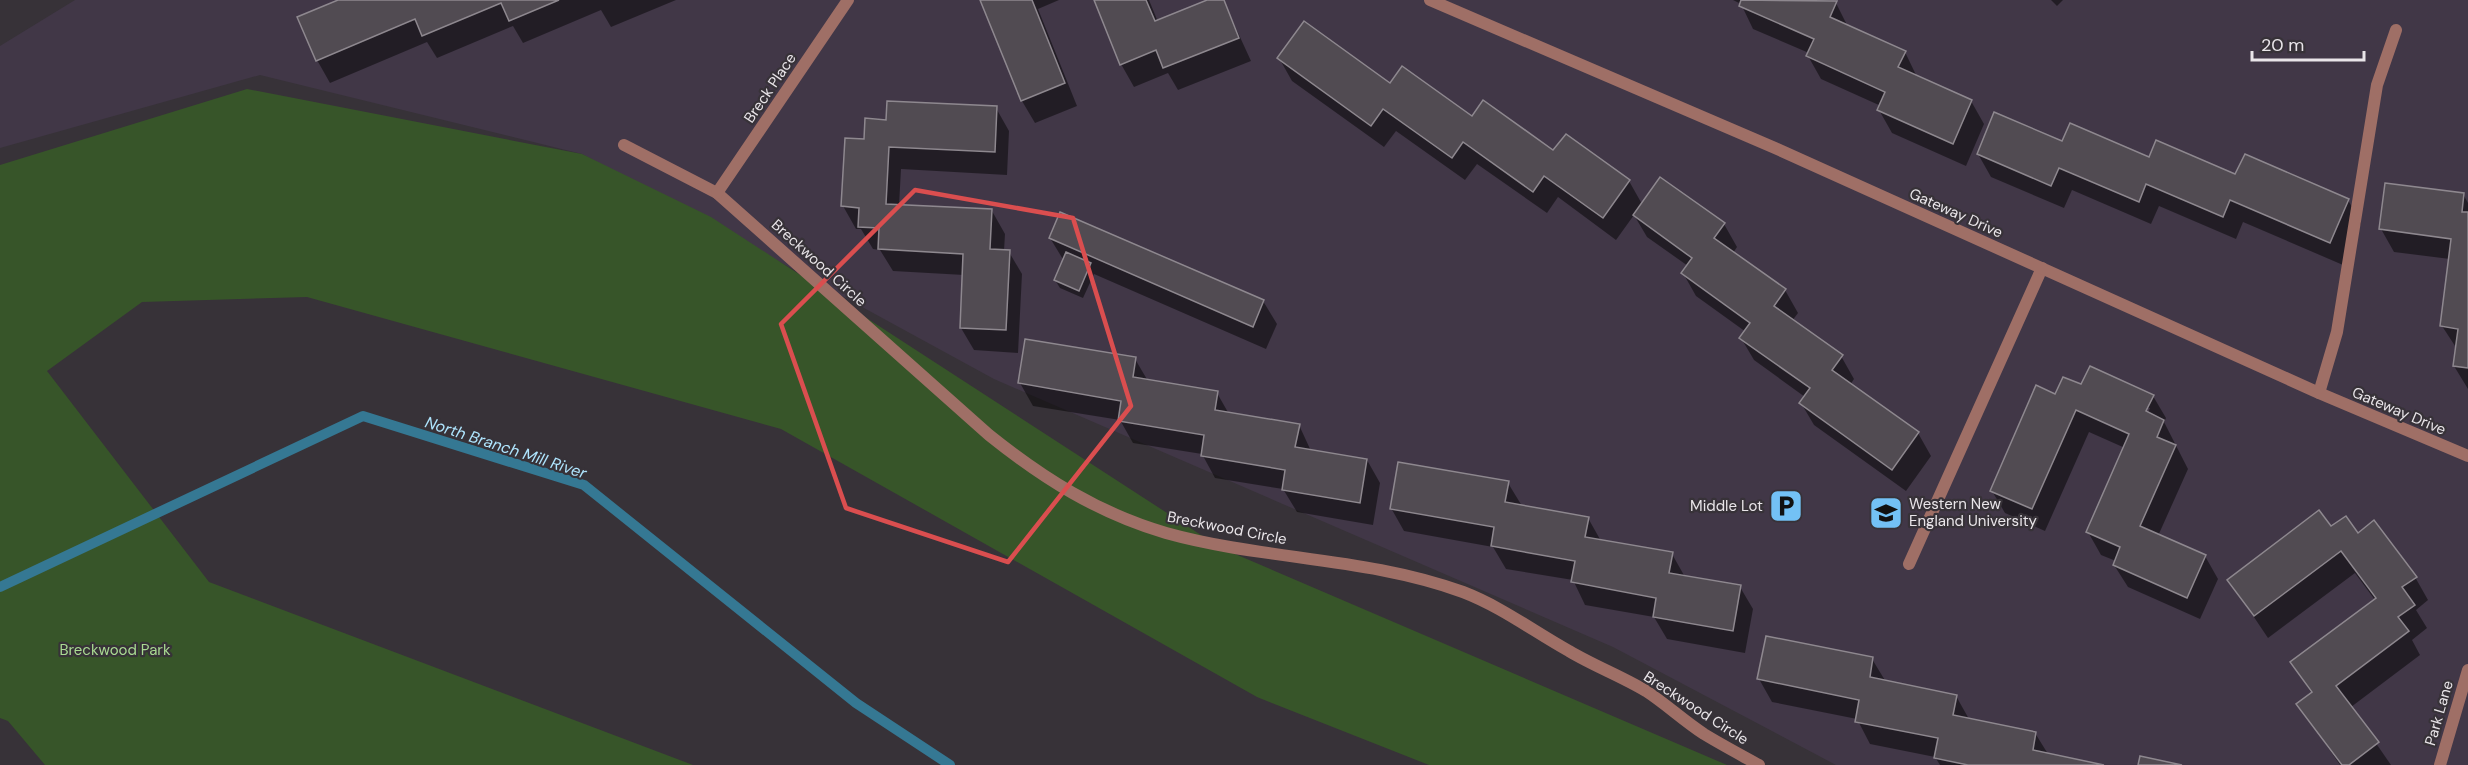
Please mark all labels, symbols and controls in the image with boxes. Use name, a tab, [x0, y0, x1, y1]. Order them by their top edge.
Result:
scale bar	[2252, 24, 2364, 62]
text: 20 m	[2261, 33, 2304, 57]
street label: Breck Place	[739, 49, 801, 127]
street label: Gateway Drive	[1906, 183, 2006, 243]
street label: Breckwood Circle	[767, 215, 871, 311]
street label: Gateway Drive	[2349, 382, 2449, 440]
water label: North Branch Mill River	[422, 411, 590, 484]
parking icon: Middle Lot	[1768, 488, 1804, 524]
place label: Western New England University	[1909, 494, 2038, 531]
school or university icon: Western New England University	[1868, 495, 1904, 531]
place label: Middle Lot	[1690, 496, 1763, 516]
street label: Breckwood Circle	[1166, 507, 1288, 549]
park label: Breckwood Park	[60, 640, 171, 660]
street label: Breckwood Circle	[1640, 667, 1752, 749]
street label: Park Lane	[2420, 678, 2458, 748]

